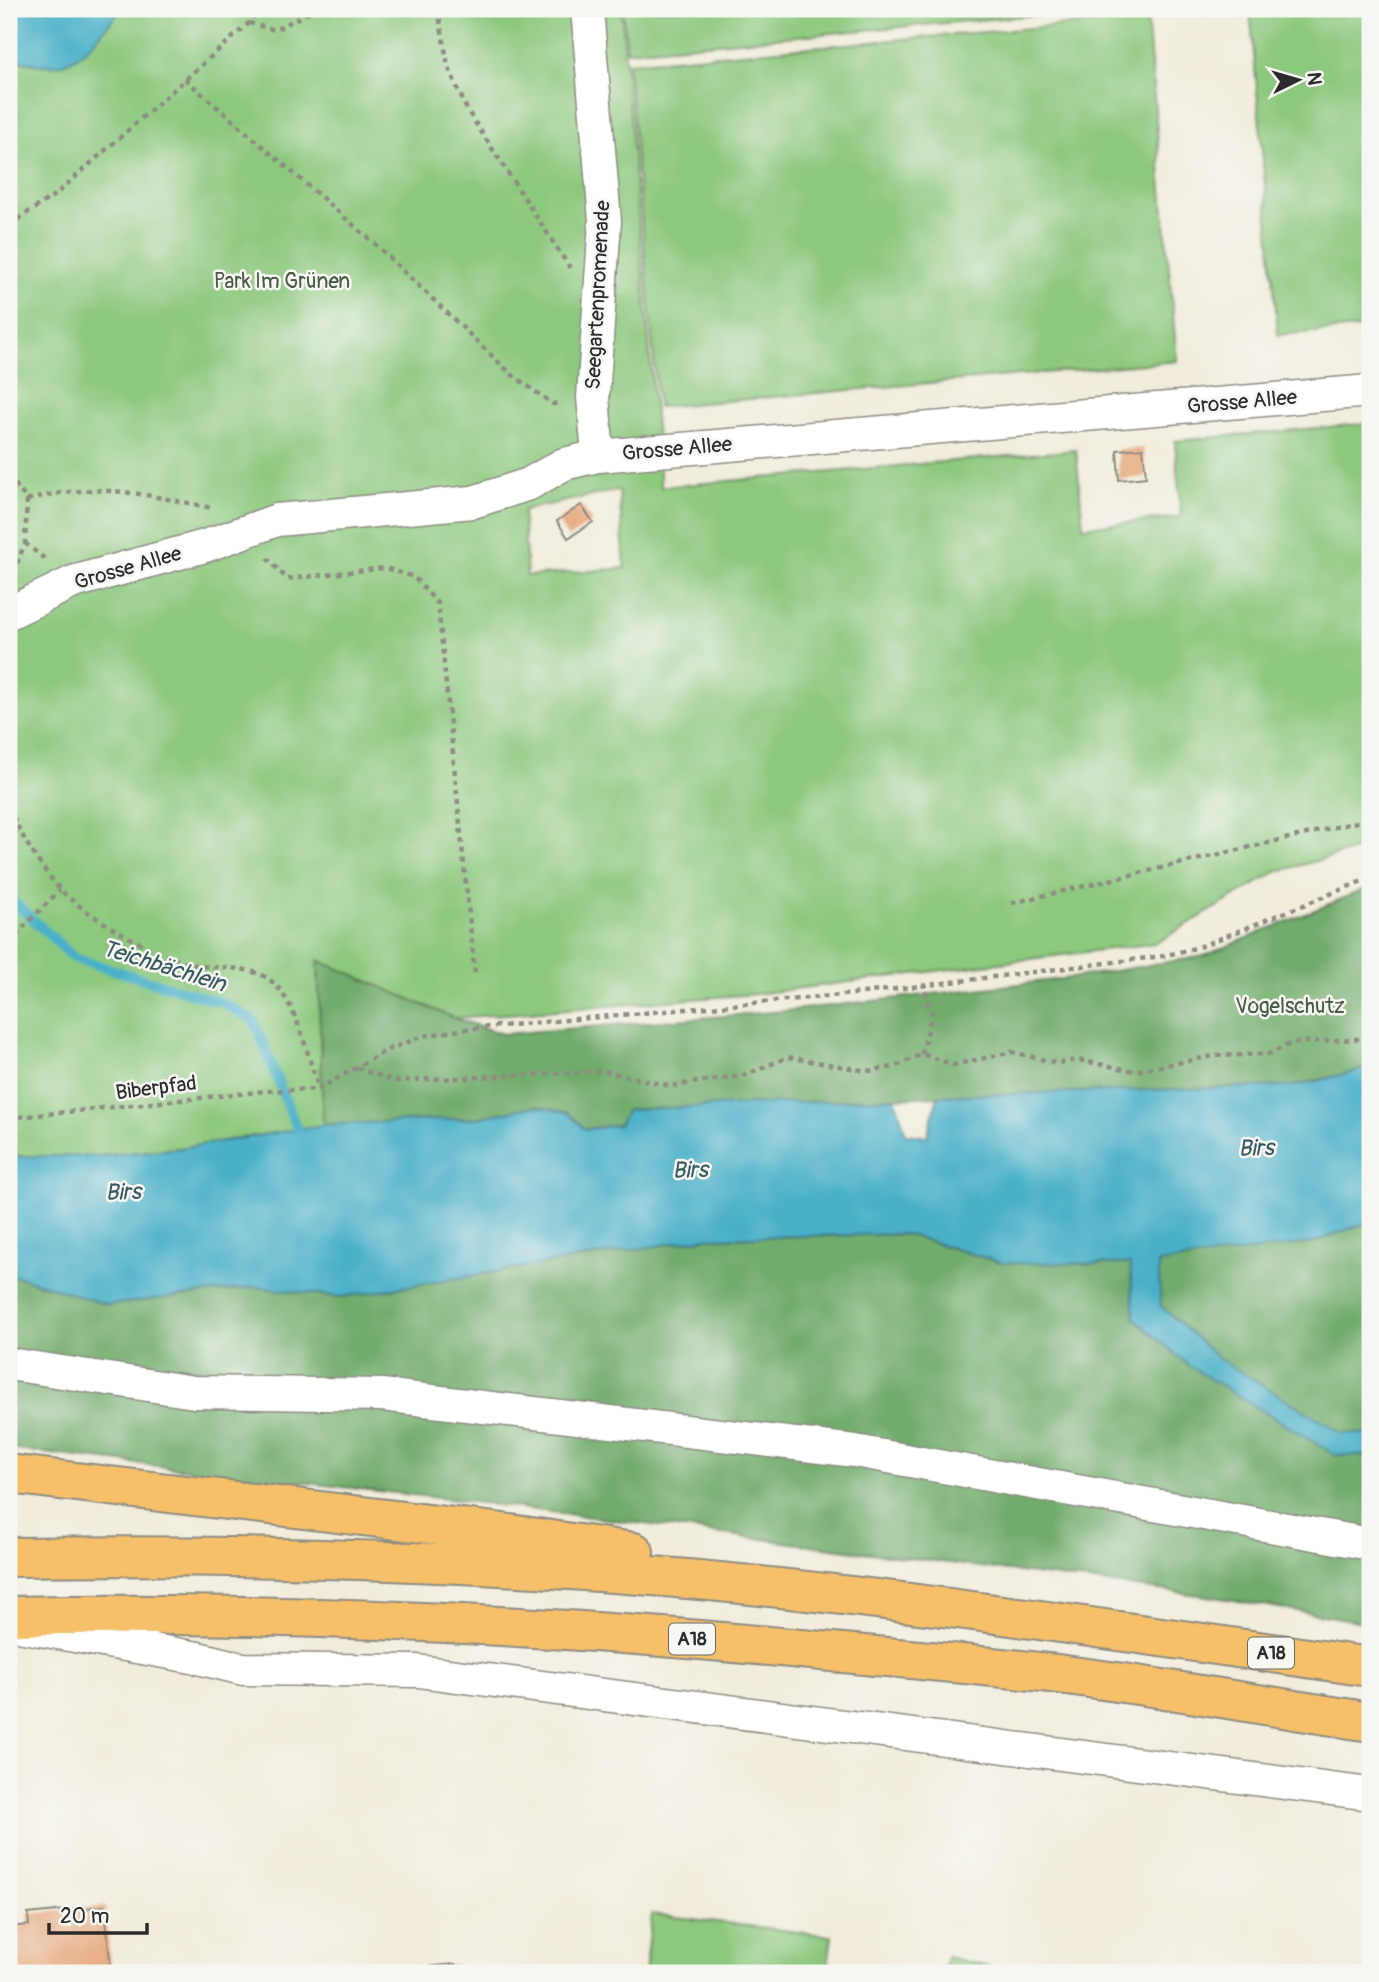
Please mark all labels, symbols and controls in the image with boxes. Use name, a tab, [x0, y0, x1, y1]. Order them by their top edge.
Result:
north arrow	[1264, 46, 1334, 116]
text: N	[1301, 71, 1326, 86]
street label: Seegartenpromenade	[580, 199, 616, 390]
park label: Park Im Grünen	[214, 268, 350, 295]
street label: Grosse Allee	[1186, 384, 1299, 420]
street label: Grosse Allee	[621, 431, 734, 467]
street label: Grosse Allee	[71, 540, 185, 596]
water label: Teichbächlein	[99, 933, 230, 999]
park label: Vogelschutz	[1235, 993, 1345, 1020]
street label: Biberpfad	[114, 1070, 198, 1106]
water label: Birs	[1238, 1133, 1277, 1163]
water label: Birs	[672, 1155, 711, 1185]
water label: Birs	[105, 1177, 144, 1207]
road number: A18	[669, 1624, 715, 1654]
road number: A18	[1248, 1638, 1294, 1668]
scale bar	[49, 1891, 147, 1935]
text: 20 m	[60, 1903, 109, 1930]

